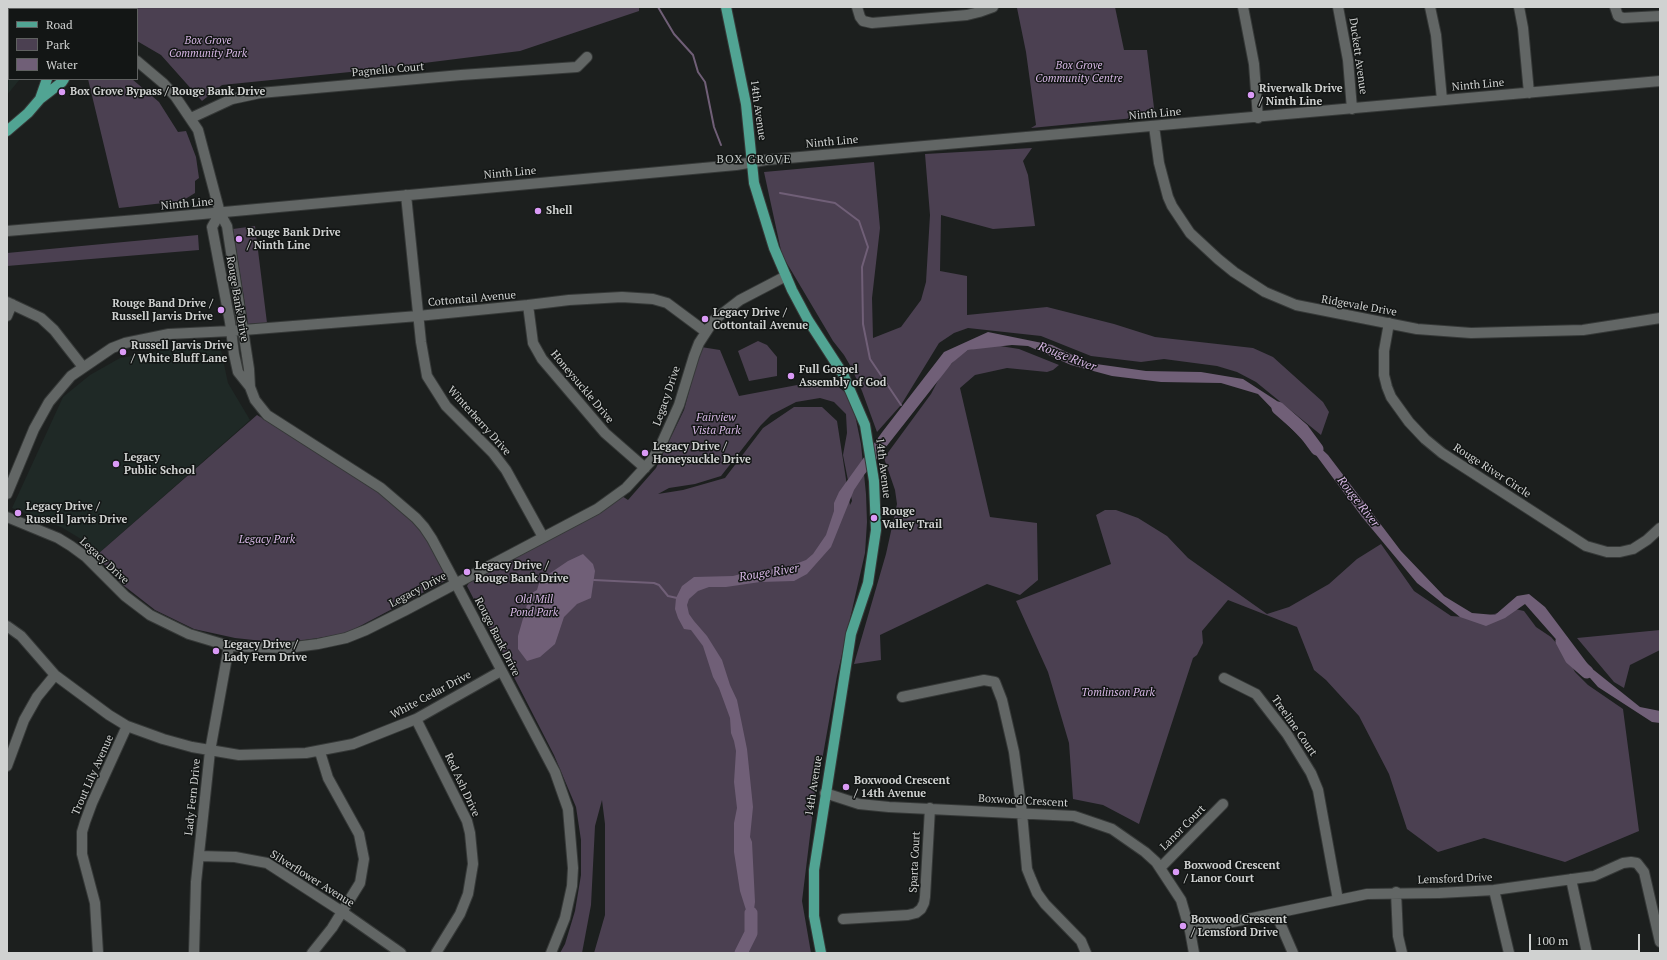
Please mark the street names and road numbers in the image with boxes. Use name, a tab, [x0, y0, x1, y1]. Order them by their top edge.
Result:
street label: Duckett Avenue	[1346, 17, 1370, 95]
street label: Pagnello Court	[351, 60, 425, 80]
street label: Ninth Line	[1451, 76, 1505, 94]
street label: 14th Avenue	[747, 79, 769, 141]
street label: Ninth Line	[1128, 105, 1182, 123]
street label: Ninth Line	[805, 133, 859, 151]
street label: Ninth Line	[483, 164, 537, 182]
street label: Ninth Line	[160, 195, 214, 213]
street label: Rouge Bank Drive	[223, 255, 251, 343]
street label: Cottontail Avenue	[427, 289, 517, 309]
street label: Ridgevale Drive	[1320, 293, 1398, 319]
street label: Honeysuckle Drive	[548, 348, 616, 426]
street label: Legacy Drive	[651, 364, 683, 428]
street label: Winterberry Drive	[444, 384, 514, 458]
street label: 14th Avenue	[873, 437, 893, 499]
street label: Rouge River Circle	[1451, 441, 1533, 501]
street label: Legacy Drive	[77, 535, 131, 587]
street label: Legacy Drive	[387, 570, 449, 610]
street label: Rouge Bank Drive	[471, 595, 523, 679]
street label: White Cedar Drive	[388, 668, 474, 722]
street label: Treeline Court	[1268, 693, 1320, 759]
street label: Trout Lily Avenue	[69, 733, 117, 817]
street label: Red Ash Drive	[441, 751, 483, 819]
street label: 14th Avenue	[803, 755, 825, 817]
street label: Lady Fern Drive	[182, 758, 204, 836]
street label: Boxwood Crescent	[978, 792, 1068, 810]
street label: Lanor Court	[1158, 803, 1208, 853]
street label: Sparta Court	[907, 831, 923, 893]
street label: Silverflower Avenue	[268, 848, 356, 910]
street label: Lemsford Drive	[1417, 871, 1493, 887]

